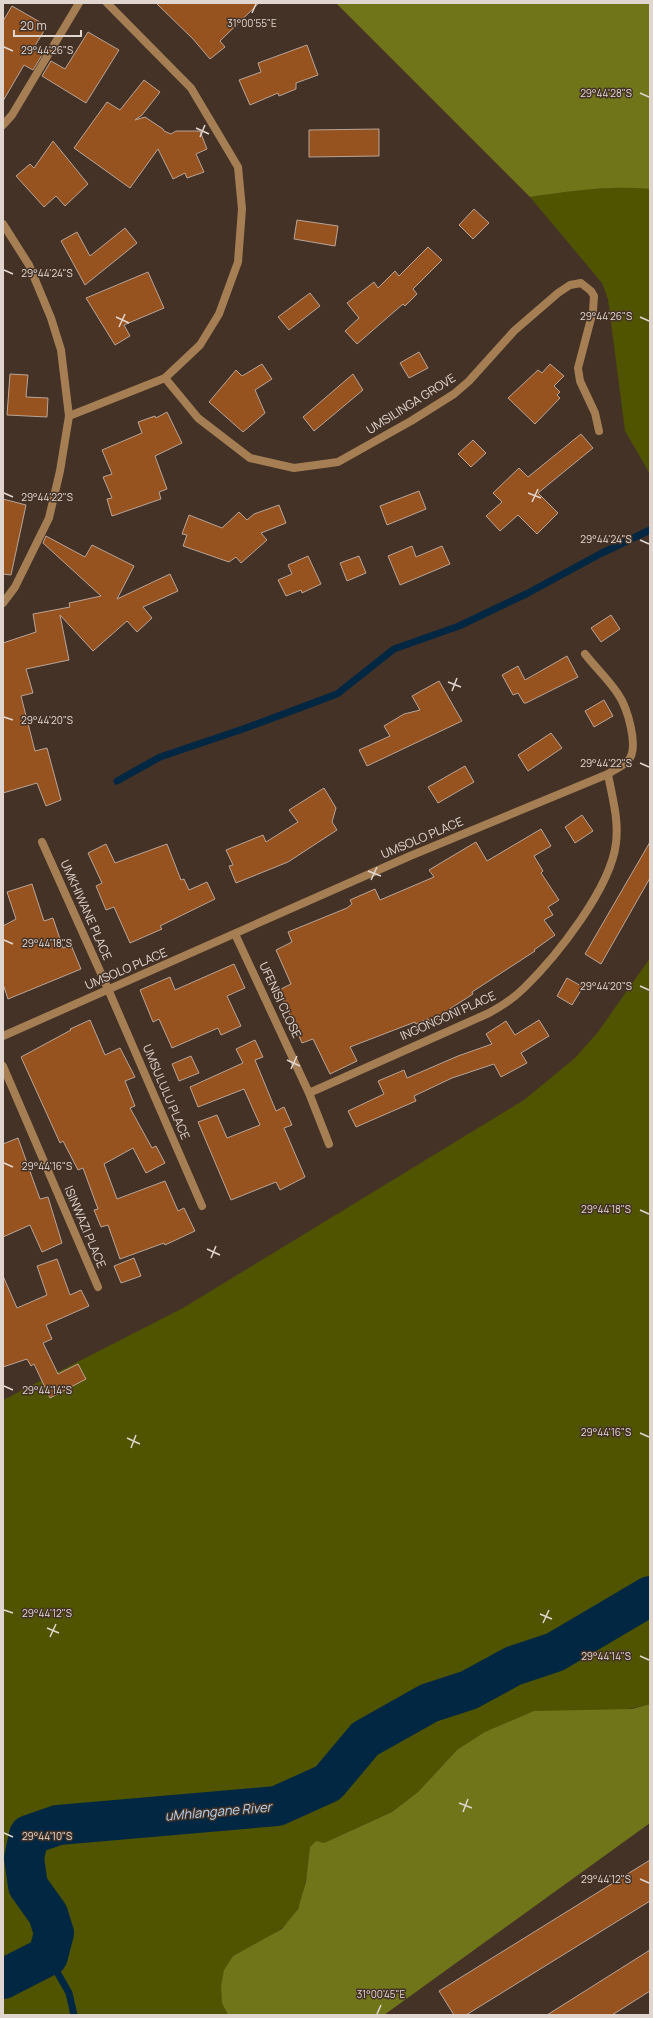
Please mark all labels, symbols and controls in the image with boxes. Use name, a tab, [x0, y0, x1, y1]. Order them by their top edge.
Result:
scale bar	[14, 12, 81, 38]
text: 31°00'55"E	[227, 16, 277, 30]
text: 20 m	[20, 17, 47, 34]
text: 29°44'26"S	[21, 43, 73, 57]
text: 29°44'28"S	[580, 86, 632, 100]
text: 29°44'24"S	[21, 266, 73, 280]
text: 29°44'26"S	[580, 309, 632, 323]
street label: UMSILINGA GROVE	[363, 369, 459, 438]
text: 29°44'22"S	[21, 490, 73, 504]
text: 29°44'24"S	[580, 532, 632, 546]
text: 29°44'20"S	[21, 713, 73, 727]
text: 29°44'22"S	[580, 756, 632, 770]
street label: UMSOLO PLACE	[378, 813, 466, 863]
street label: UMKHIWANE PLACE	[57, 857, 116, 963]
text: 29°44'18"S	[22, 936, 72, 950]
street label: UMSOLO PLACE	[82, 944, 170, 994]
street label: UFENISI CLOSE	[255, 959, 306, 1041]
text: 29°44'20"S	[580, 979, 632, 993]
street label: INGONGONI PLACE	[397, 987, 498, 1044]
street label: UMSULULU PLACE	[139, 1042, 194, 1142]
text: 29°44'16"S	[22, 1159, 72, 1173]
street label: ISINWAZI PLACE	[60, 1183, 111, 1271]
text: 29°44'18"S	[581, 1202, 631, 1216]
text: 29°44'14"S	[22, 1383, 72, 1397]
text: 29°44'16"S	[581, 1425, 631, 1439]
text: 29°44'12"S	[22, 1606, 72, 1620]
text: 29°44'14"S	[581, 1649, 631, 1663]
water label: uMhlangane River	[164, 1797, 274, 1825]
text: 29°44'10"S	[22, 1829, 72, 1843]
text: 29°44'12"S	[581, 1872, 631, 1886]
text: 31°00'45"E	[357, 1987, 405, 2001]

